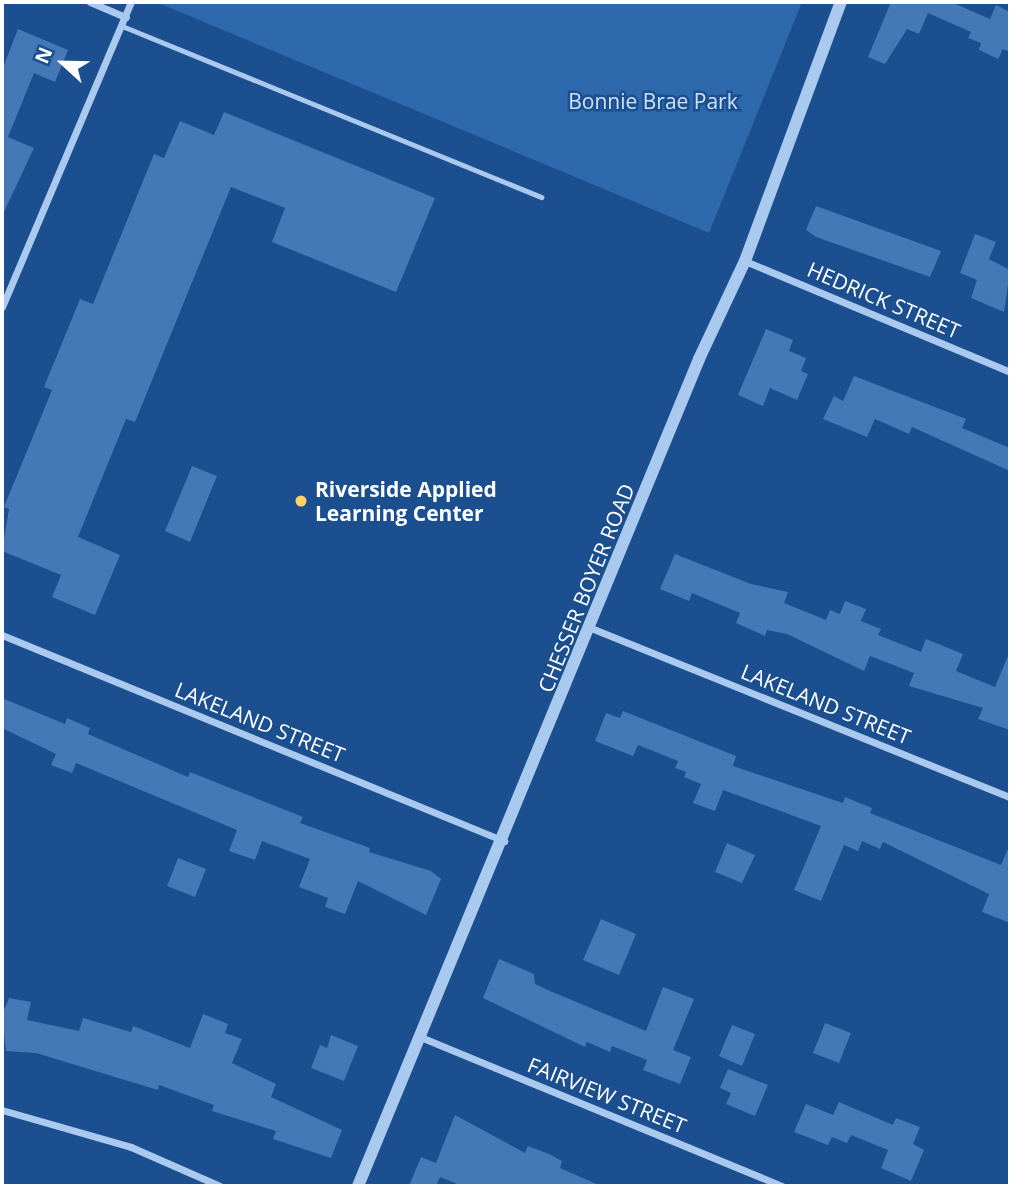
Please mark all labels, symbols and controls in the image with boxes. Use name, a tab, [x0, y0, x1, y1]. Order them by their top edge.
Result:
north arrow	[28, 28, 98, 98]
text: N	[29, 43, 58, 67]
park label: Bonnie Brae Park	[568, 88, 738, 114]
street label: HEDRICK STREET	[804, 256, 964, 344]
place label: Riverside Applied Learning Center	[315, 476, 497, 526]
street label: CHESSER BOYER ROAD	[533, 480, 639, 696]
marker: Riverside Applied Learning Center	[293, 493, 309, 509]
street label: LAKELAND STREET	[738, 659, 914, 749]
street label: LAKELAND STREET	[172, 677, 348, 767]
street label: FAIRVIEW STREET	[524, 1052, 690, 1138]

